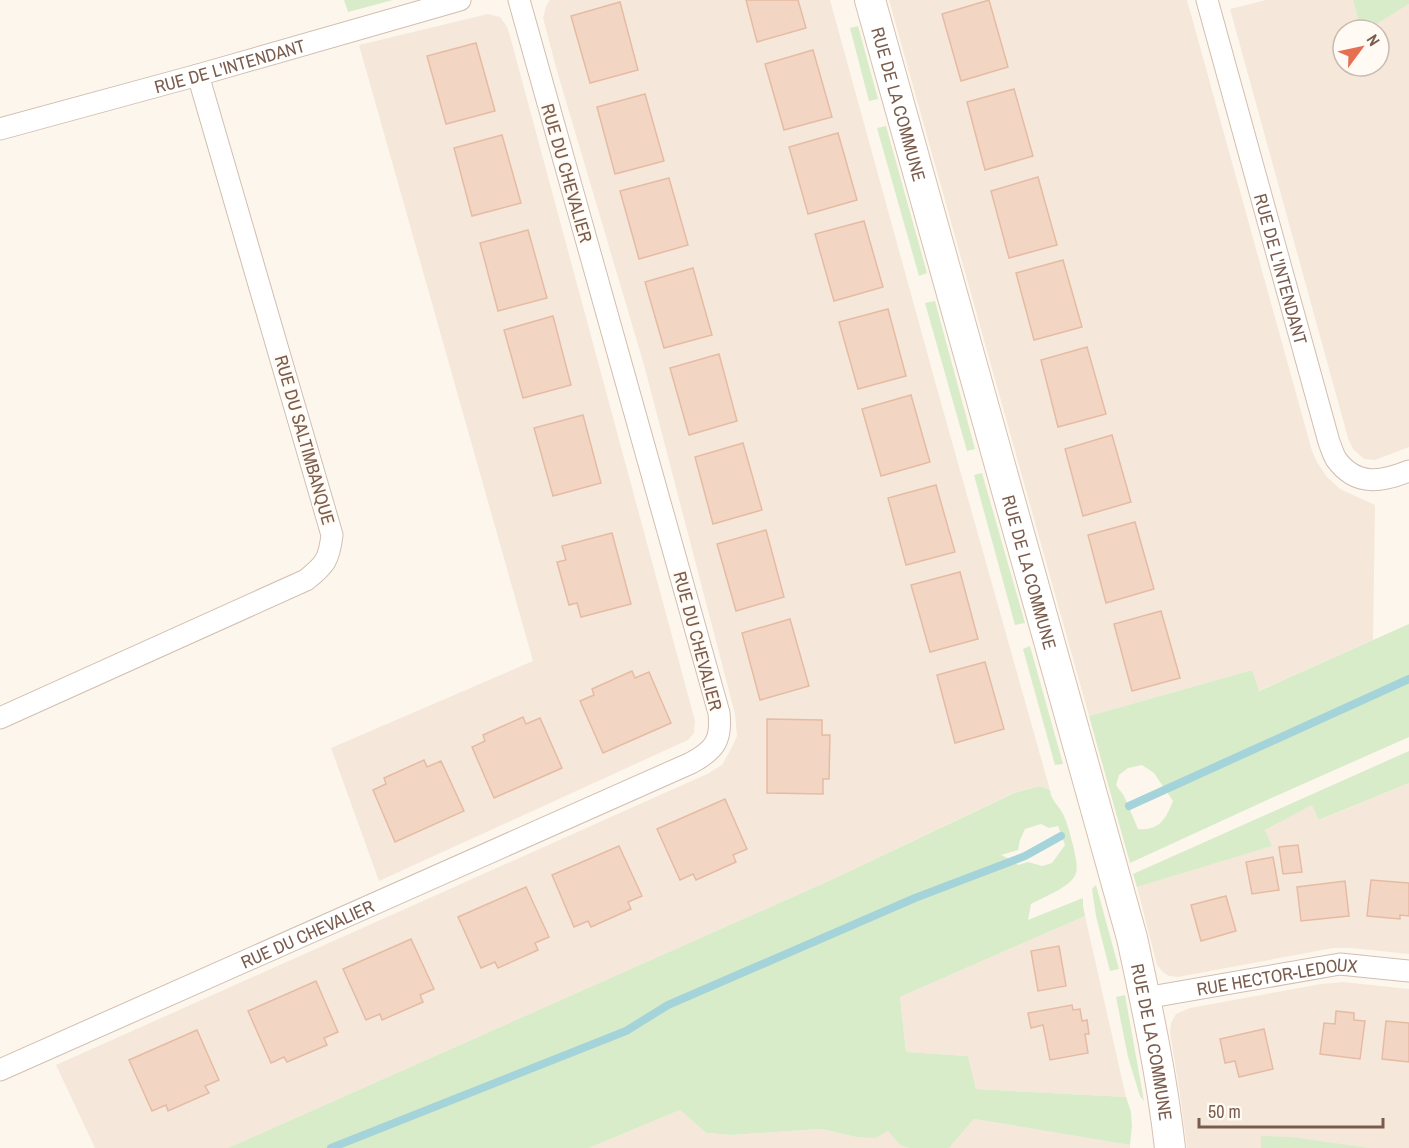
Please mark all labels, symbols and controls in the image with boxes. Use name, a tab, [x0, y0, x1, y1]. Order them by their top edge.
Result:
north arrow	[1331, 18, 1391, 78]
street label: RUE DE LA COMMUNE	[866, 24, 933, 184]
text: N	[1362, 30, 1385, 50]
street label: RUE DE L'INTENDANT	[151, 33, 308, 99]
street label: RUE DU CHEVALIER	[535, 101, 599, 246]
street label: RUE DE L'INTENDANT	[1249, 191, 1314, 347]
street label: RUE DU SALTIMBANQUE	[269, 352, 341, 528]
street label: RUE DE LA COMMUNE	[996, 492, 1063, 652]
street label: RUE DU CHEVALIER	[667, 569, 729, 714]
street label: RUE DU CHEVALIER	[236, 893, 378, 974]
street label: RUE HECTOR-LEDOUX	[1195, 951, 1359, 1001]
street label: RUE DE LA COMMUNE	[1125, 961, 1179, 1122]
scale bar	[1199, 1091, 1384, 1129]
text: 50 m	[1208, 1099, 1241, 1124]

